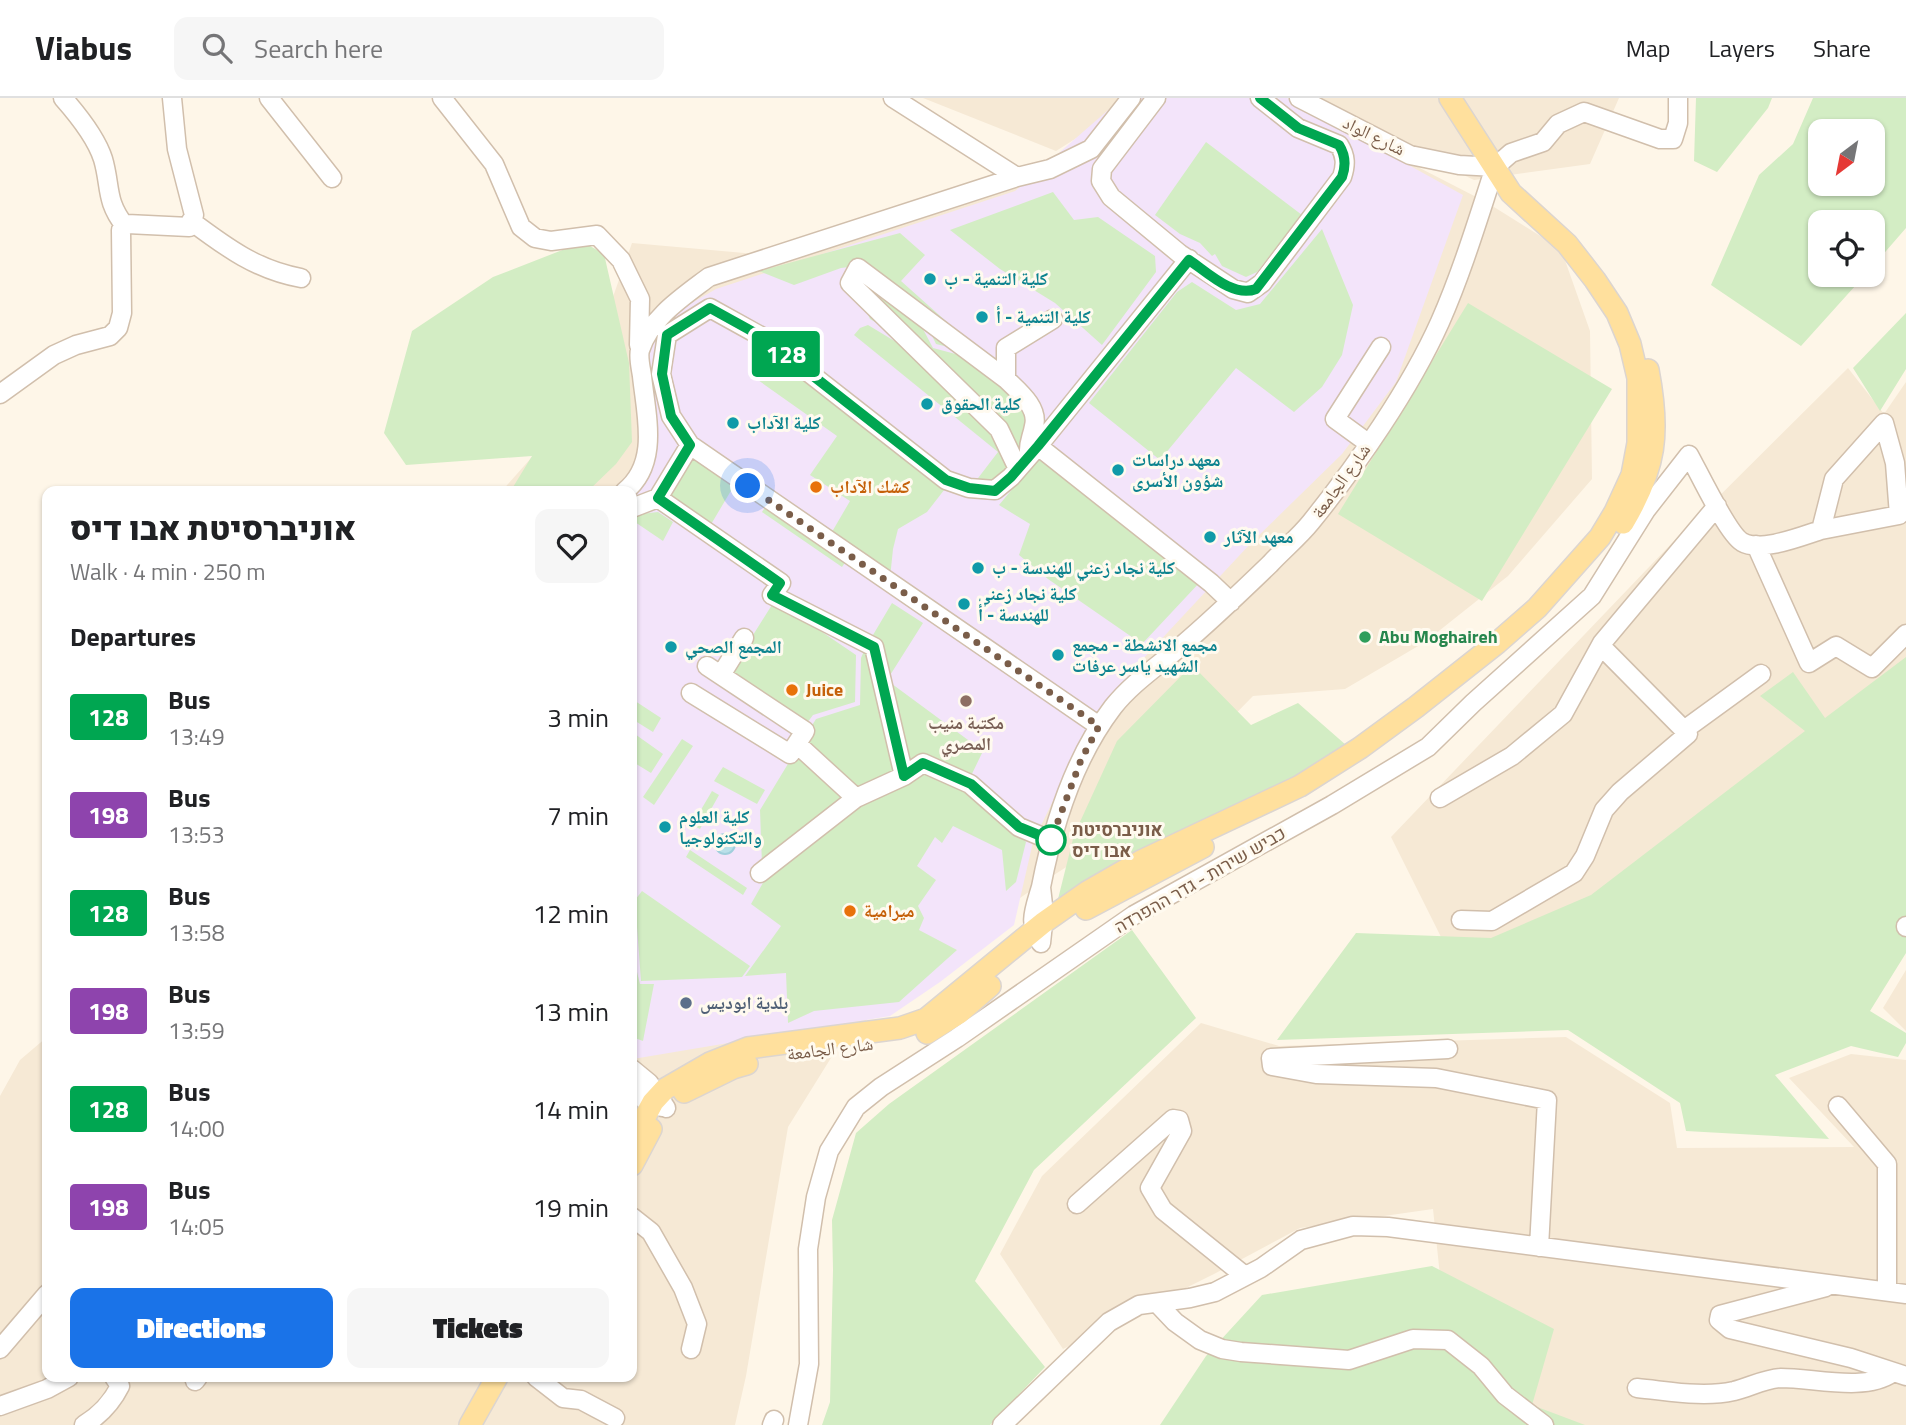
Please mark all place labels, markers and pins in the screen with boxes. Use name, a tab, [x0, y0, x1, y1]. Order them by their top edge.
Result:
place label: كلية التنمية - ب	[944, 265, 1048, 292]
marker: كلية التنمية - ب	[922, 271, 938, 287]
place label: كلية التنمية - أ	[996, 303, 1091, 330]
marker: كلية التنمية - أ	[974, 309, 990, 325]
place label: كلية الحقوق	[941, 390, 1021, 417]
marker: كلية الحقوق	[919, 396, 935, 412]
place label: كلية الآداب	[747, 409, 821, 436]
marker: كلية الآداب	[725, 415, 741, 431]
place label: معهد دراسات شؤون الأسرى	[1132, 446, 1223, 494]
marker: معهد دراسات شؤون الأسرى	[1110, 462, 1126, 478]
place label: كشك الآداب	[830, 473, 910, 500]
marker: كشك الآداب	[808, 479, 824, 495]
place label: معهد الآثار	[1223, 523, 1294, 550]
marker: معهد الآثار	[1202, 529, 1218, 545]
place label: كلية نجاد زعني للهندسة - ب	[992, 554, 1175, 582]
marker: كلية نجاد زعني للهندسة - ب	[970, 560, 986, 576]
place label: كلية نجاد زعني للهندسة - أ	[978, 580, 1077, 628]
marker: كلية نجاد زعني للهندسة - أ	[956, 596, 972, 612]
place label: Abu Moghaireh	[1379, 623, 1498, 650]
marker: Abu Moghaireh	[1357, 629, 1373, 645]
place label: مجمع الانشطة - مجمع الشهيد ياسر عرفات	[1072, 631, 1217, 679]
place label: المجمع الصحي	[685, 633, 782, 661]
marker: المجمع الصحي	[663, 639, 679, 655]
marker: مجمع الانشطة - مجمع الشهيد ياسر عرفات	[1050, 647, 1066, 663]
place label: Juice	[806, 676, 843, 703]
marker: Juice	[784, 682, 800, 698]
marker: مكتبة منيب المصري	[958, 693, 974, 709]
place label: مكتبة منيب المصري	[928, 709, 1004, 758]
place label: كلية العلوم والتكنولوجيا	[679, 803, 762, 851]
place label: אוניברסיטת אבו דיס	[1072, 816, 1163, 864]
marker: كلية العلوم والتكنولوجيا	[657, 819, 673, 835]
marker: אוניברסיטת אבו דיס	[1036, 825, 1066, 855]
place label: ميرامية	[864, 897, 915, 924]
marker: ميرامية	[842, 903, 858, 919]
place label: بلدية ابوديس	[700, 989, 788, 1016]
marker: بلدية ابوديس	[678, 995, 694, 1011]

